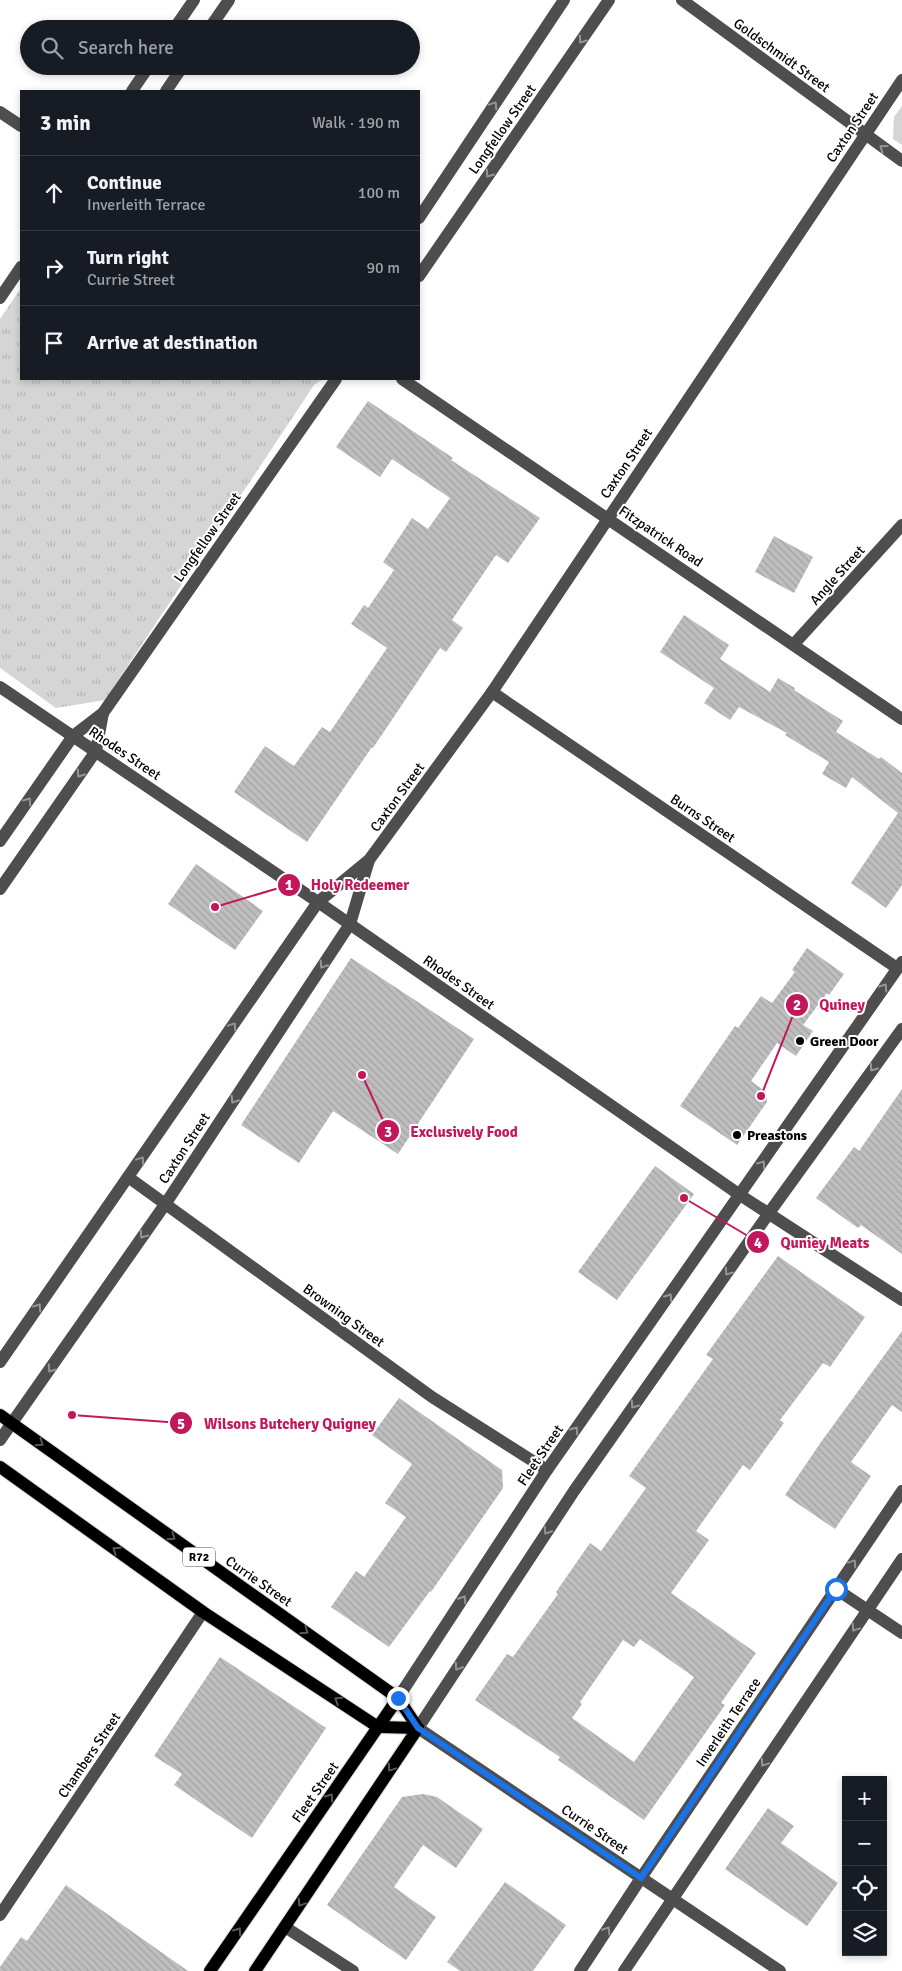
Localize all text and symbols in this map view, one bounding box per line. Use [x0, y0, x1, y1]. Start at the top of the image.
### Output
street label: Goldschmidt Street [730, 15, 833, 96]
search box [20, 20, 420, 75]
icon: search [38, 34, 66, 62]
one-way arrow [579, 34, 588, 44]
text: Search here [78, 36, 174, 60]
street label: Longfellow Street [465, 81, 540, 177]
street label: Caxton Street [823, 89, 882, 166]
one-way arrow [488, 101, 498, 110]
text: 3 min [40, 110, 91, 136]
text: Walk · 190 m [312, 113, 400, 133]
one-way arrow [880, 145, 889, 153]
one-way arrow [486, 168, 495, 178]
text: Continue [87, 171, 162, 195]
icon: ahead [40, 179, 68, 207]
text: 100 m [358, 183, 400, 203]
text: Inverleith Terrace [87, 195, 206, 215]
text: Turn right [87, 246, 169, 270]
icon: right [40, 254, 68, 282]
text: 90 m [366, 258, 400, 278]
text: Currie Street [87, 270, 175, 290]
icon: arrive [40, 329, 68, 357]
text: Arrive at destination [87, 331, 258, 355]
street label: Caxton Street [597, 425, 656, 502]
street label: Longfellow Street [170, 489, 245, 585]
street label: Fitzpatrick Road [616, 502, 706, 571]
street label: Angle Street [806, 542, 869, 609]
street label: Rhodes Street [85, 723, 164, 784]
street label: Caxton Street [367, 759, 428, 835]
one-way arrow [77, 768, 86, 778]
street label: Burns Street [667, 791, 738, 846]
one-way arrow [22, 797, 31, 807]
callout: Holy Redeemer [276, 870, 419, 900]
text: 1 [285, 876, 293, 894]
text: Holy Redeemer [311, 876, 409, 894]
street label: Rhodes Street [420, 952, 498, 1013]
one-way arrow [320, 959, 329, 969]
one-way arrow [878, 983, 887, 993]
callout: Quiney [784, 990, 875, 1020]
text: 2 [793, 996, 801, 1014]
text: Quiney [819, 996, 865, 1014]
one-way arrow [226, 1022, 236, 1031]
place label: Green Door [810, 1033, 879, 1050]
marker: Green Door [794, 1035, 806, 1047]
one-way arrow [870, 1063, 880, 1072]
one-way arrow [230, 1095, 240, 1104]
street label: Caxton Street [155, 1110, 214, 1187]
callout: Exclusively Food [375, 1116, 528, 1146]
text: 3 [384, 1123, 392, 1141]
text: Exclusively Food [410, 1123, 518, 1141]
place label: Preastons [747, 1127, 807, 1144]
marker: Preastons [731, 1129, 743, 1141]
one-way arrow [135, 1156, 144, 1165]
one-way arrow [756, 1160, 765, 1170]
callout: Quniey Meats [746, 1227, 880, 1257]
one-way arrow [140, 1230, 149, 1239]
text: 4 [754, 1234, 762, 1252]
text: Quniey Meats [781, 1234, 870, 1252]
one-way arrow [725, 1266, 734, 1275]
street label: Browning Street [300, 1280, 388, 1351]
one-way arrow [663, 1293, 672, 1303]
one-way arrow [32, 1304, 41, 1313]
one-way arrow [48, 1363, 57, 1373]
one-way arrow [631, 1399, 640, 1409]
callout: Wilsons Butchery Quigney [169, 1408, 386, 1438]
text: 5 [177, 1415, 185, 1433]
text: Wilsons Butchery Quigney [204, 1415, 377, 1433]
street label: Fleet Street [514, 1422, 567, 1489]
one-way arrow [569, 1426, 578, 1436]
one-way arrow [34, 1437, 44, 1446]
one-way arrow [544, 1526, 554, 1535]
one-way arrow [166, 1531, 176, 1540]
one-way arrow [112, 1547, 122, 1556]
road number: R72 [183, 1548, 215, 1566]
street label: Currie Street [222, 1552, 295, 1610]
one-way arrow [847, 1559, 856, 1569]
route start [825, 1578, 848, 1601]
one-way arrow [457, 1595, 466, 1604]
one-way arrow [852, 1622, 861, 1632]
one-way arrow [299, 1625, 308, 1635]
one-way arrow [455, 1661, 464, 1671]
street label: Inverleith Terrace [692, 1675, 764, 1770]
route end [387, 1687, 410, 1710]
one-way arrow [334, 1697, 343, 1707]
street label: Chambers Street [55, 1709, 124, 1801]
one-way arrow [761, 1757, 770, 1766]
street label: Fleet Street [288, 1759, 342, 1826]
one-way arrow [388, 1762, 397, 1772]
map controls [842, 1776, 887, 1956]
button: + [842, 1776, 887, 1821]
one-way arrow [324, 1793, 333, 1803]
street label: Currie Street [558, 1801, 631, 1858]
button: − [842, 1821, 887, 1866]
button: locate [842, 1866, 887, 1911]
one-way arrow [297, 1898, 307, 1907]
button: layers [842, 1911, 887, 1956]
one-way arrow [600, 1926, 610, 1935]
one-way arrow [232, 1927, 241, 1937]

